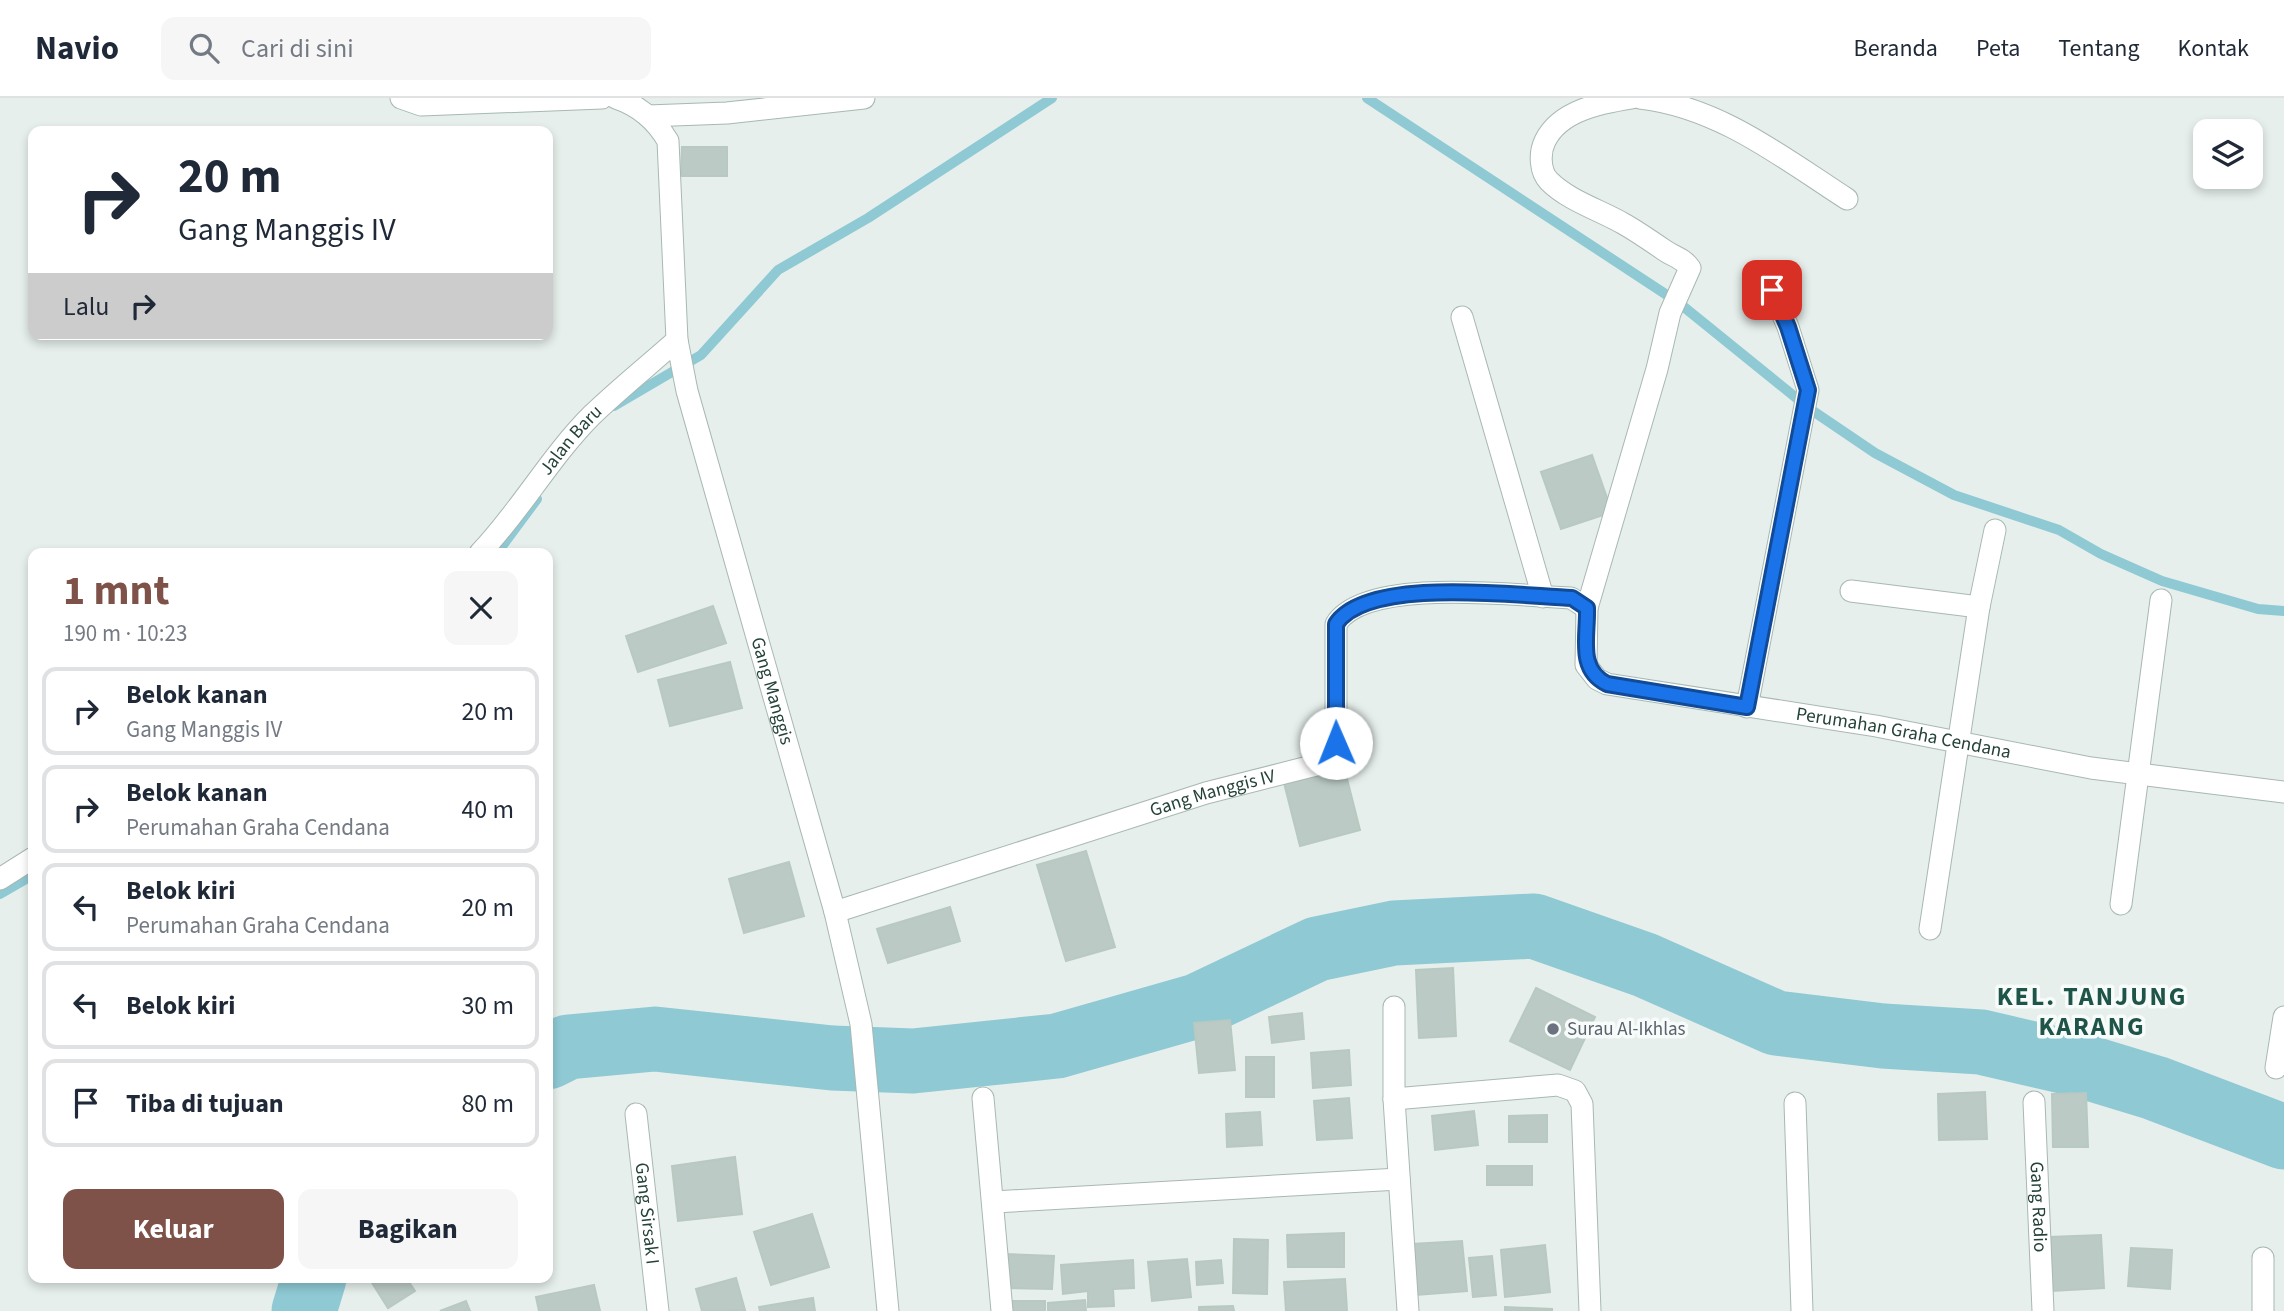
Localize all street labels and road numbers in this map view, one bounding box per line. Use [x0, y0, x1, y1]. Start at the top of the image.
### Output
street label: Jalan Baru [533, 399, 608, 481]
street label: Gang Manggis [744, 634, 800, 748]
street label: Perumahan Graha Cendana [1794, 700, 2013, 766]
street label: Gang Manggis IV [1146, 762, 1278, 824]
street label: Gang Sirsak I [628, 1161, 666, 1266]
street label: Gang Radio [2023, 1161, 2054, 1253]

